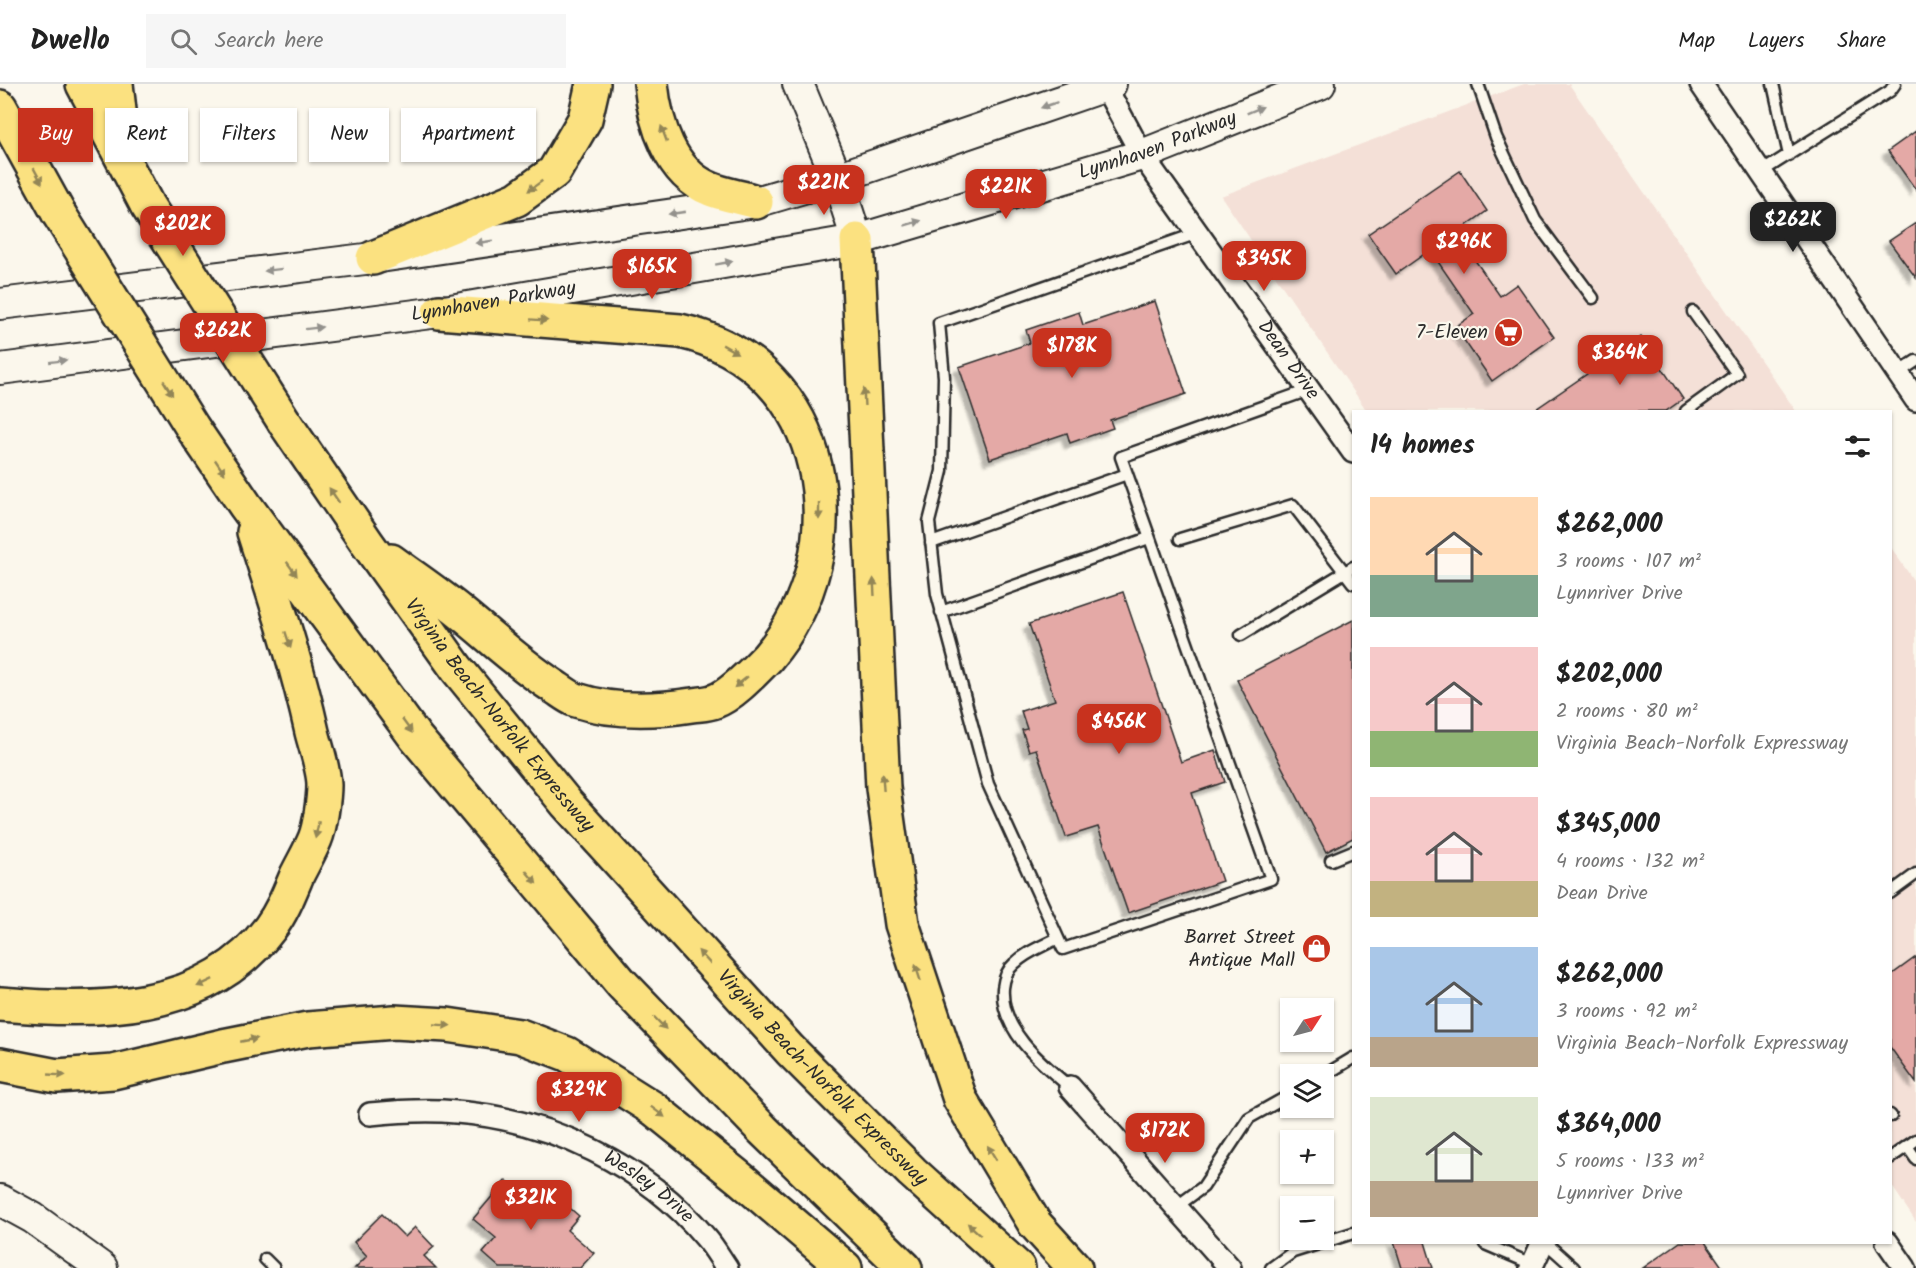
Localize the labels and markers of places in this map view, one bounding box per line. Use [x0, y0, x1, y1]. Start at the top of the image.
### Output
pin: $221K [782, 165, 866, 216]
pin: $221K [964, 169, 1048, 220]
pin: $262K [1751, 202, 1835, 253]
pin: $202K [141, 206, 225, 257]
pin: $296K [1422, 224, 1506, 275]
pin: $345K [1222, 241, 1306, 292]
pin: $165K [610, 249, 694, 300]
pin: $262K [181, 313, 265, 364]
place label: 7-Eleven [1416, 317, 1488, 349]
supermarket icon: 7-Eleven [1493, 317, 1525, 349]
pin: $178K [1030, 328, 1114, 379]
pin: $364K [1578, 335, 1662, 386]
pin: $456K [1077, 704, 1161, 755]
place label: Barret Street Antique Mall [1184, 922, 1295, 977]
shop icon: Barret Street Antique Mall [1300, 933, 1332, 965]
pin: $329K [537, 1072, 621, 1123]
pin: $172K [1123, 1113, 1207, 1164]
pin: $321K [489, 1180, 573, 1231]

